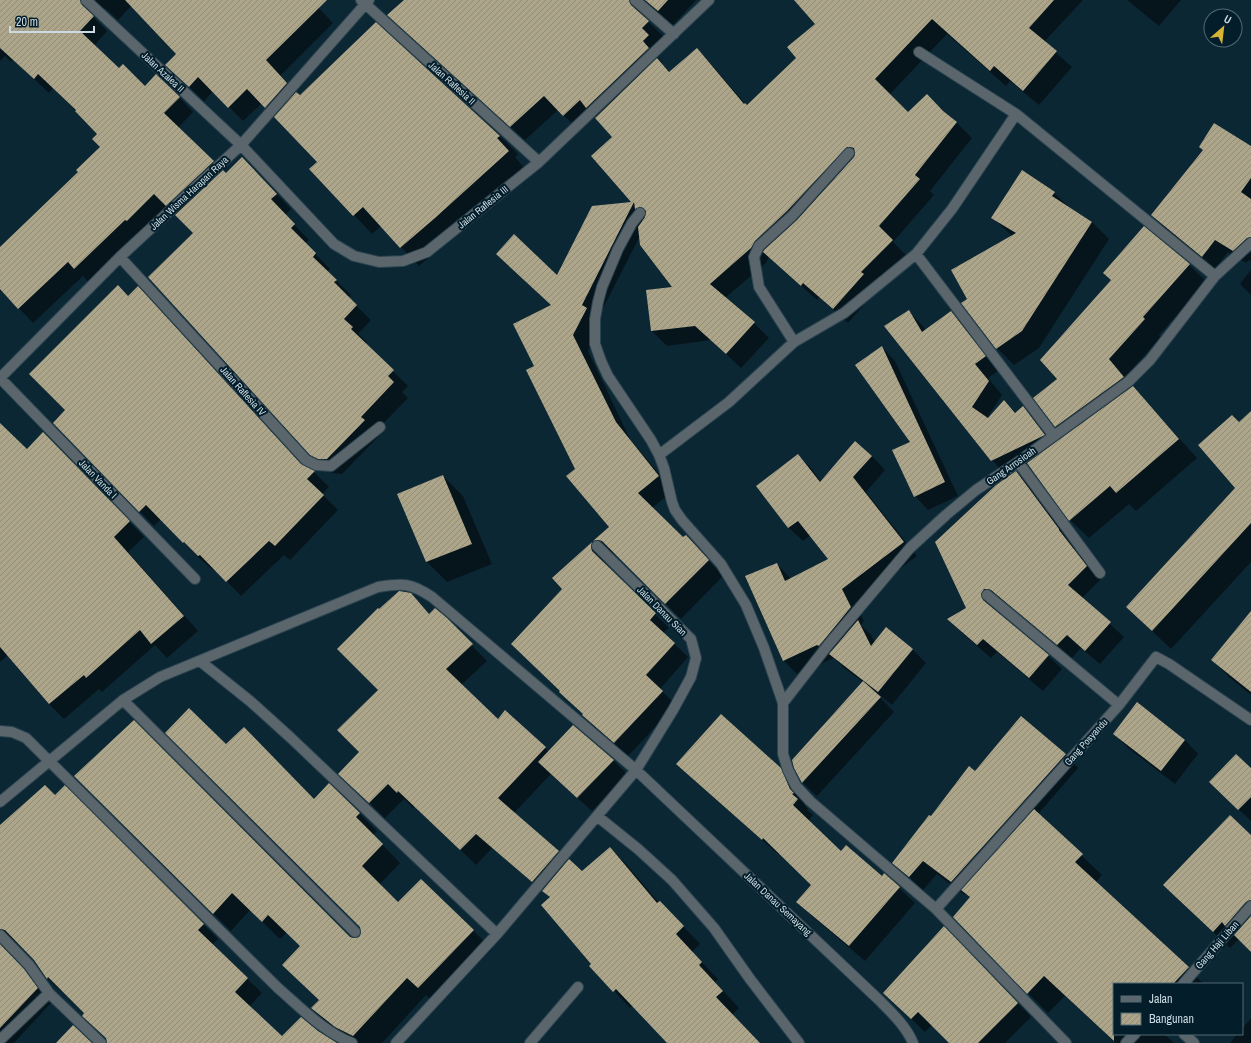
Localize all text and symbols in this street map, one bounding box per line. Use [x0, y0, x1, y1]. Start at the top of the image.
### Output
scale bar [10, 8, 94, 34]
north arrow [1203, 8, 1243, 48]
text: U [1222, 11, 1234, 27]
text: 20 m [16, 14, 38, 30]
street label: Jalan Azalea II [139, 49, 187, 95]
street label: Jalan Raflesia II [426, 58, 478, 108]
street label: Jalan Wisma Harapan Raya [147, 153, 231, 233]
street label: Jalan Raflesia III [455, 183, 511, 231]
street label: Jalan Raflesia IV [217, 364, 269, 419]
street label: Gang Arrosioah [984, 444, 1038, 488]
street label: Jalan Vanda I [76, 457, 120, 501]
street label: Jalan Danau Sian [634, 583, 690, 639]
street label: Gang Posyandu [1061, 716, 1111, 768]
street label: Jalan Danau Semayang [742, 869, 815, 939]
street label: Gang Haji Liban [1192, 918, 1242, 972]
legend [1113, 983, 1243, 1035]
text: Jalan [1149, 991, 1173, 1007]
text: Bangunan [1149, 1011, 1194, 1027]

